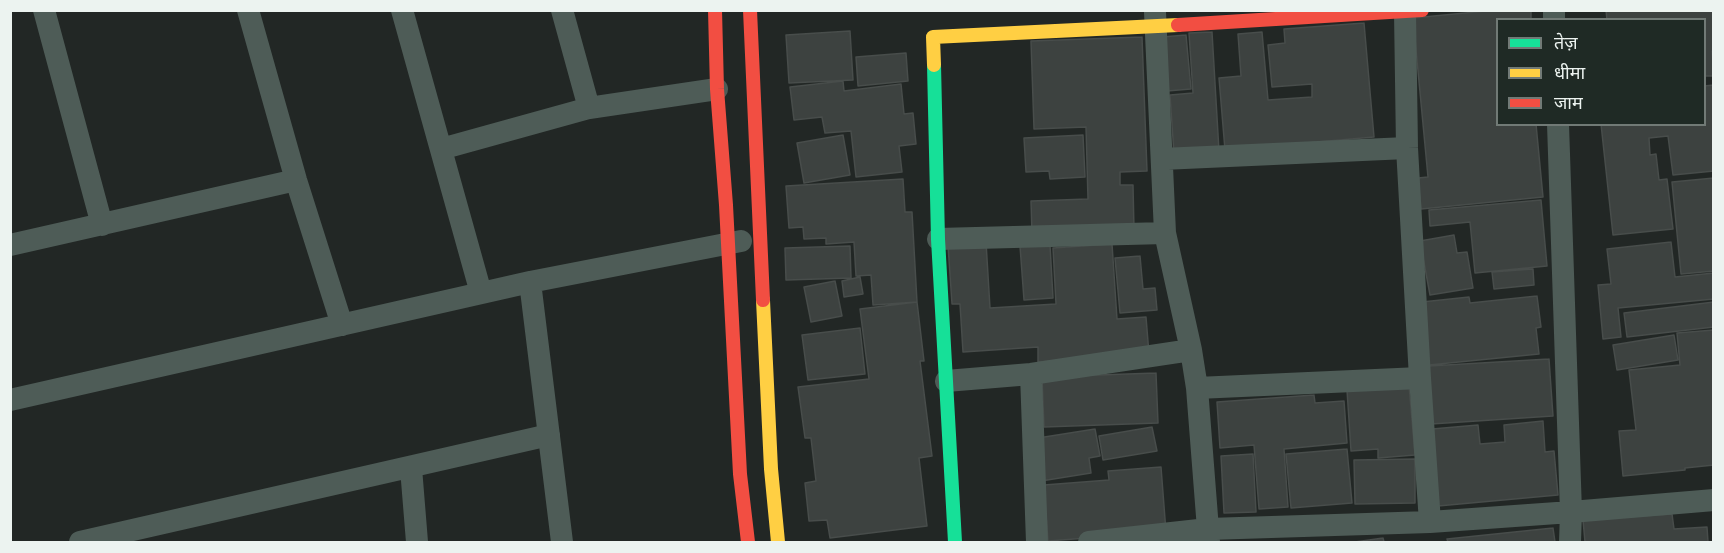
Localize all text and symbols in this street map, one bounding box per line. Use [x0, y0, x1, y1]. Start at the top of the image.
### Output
legend [1496, 18, 1706, 126]
text: तेज़ [1554, 30, 1578, 54]
text: धीमा [1554, 60, 1585, 84]
text: जाम [1554, 90, 1583, 114]

